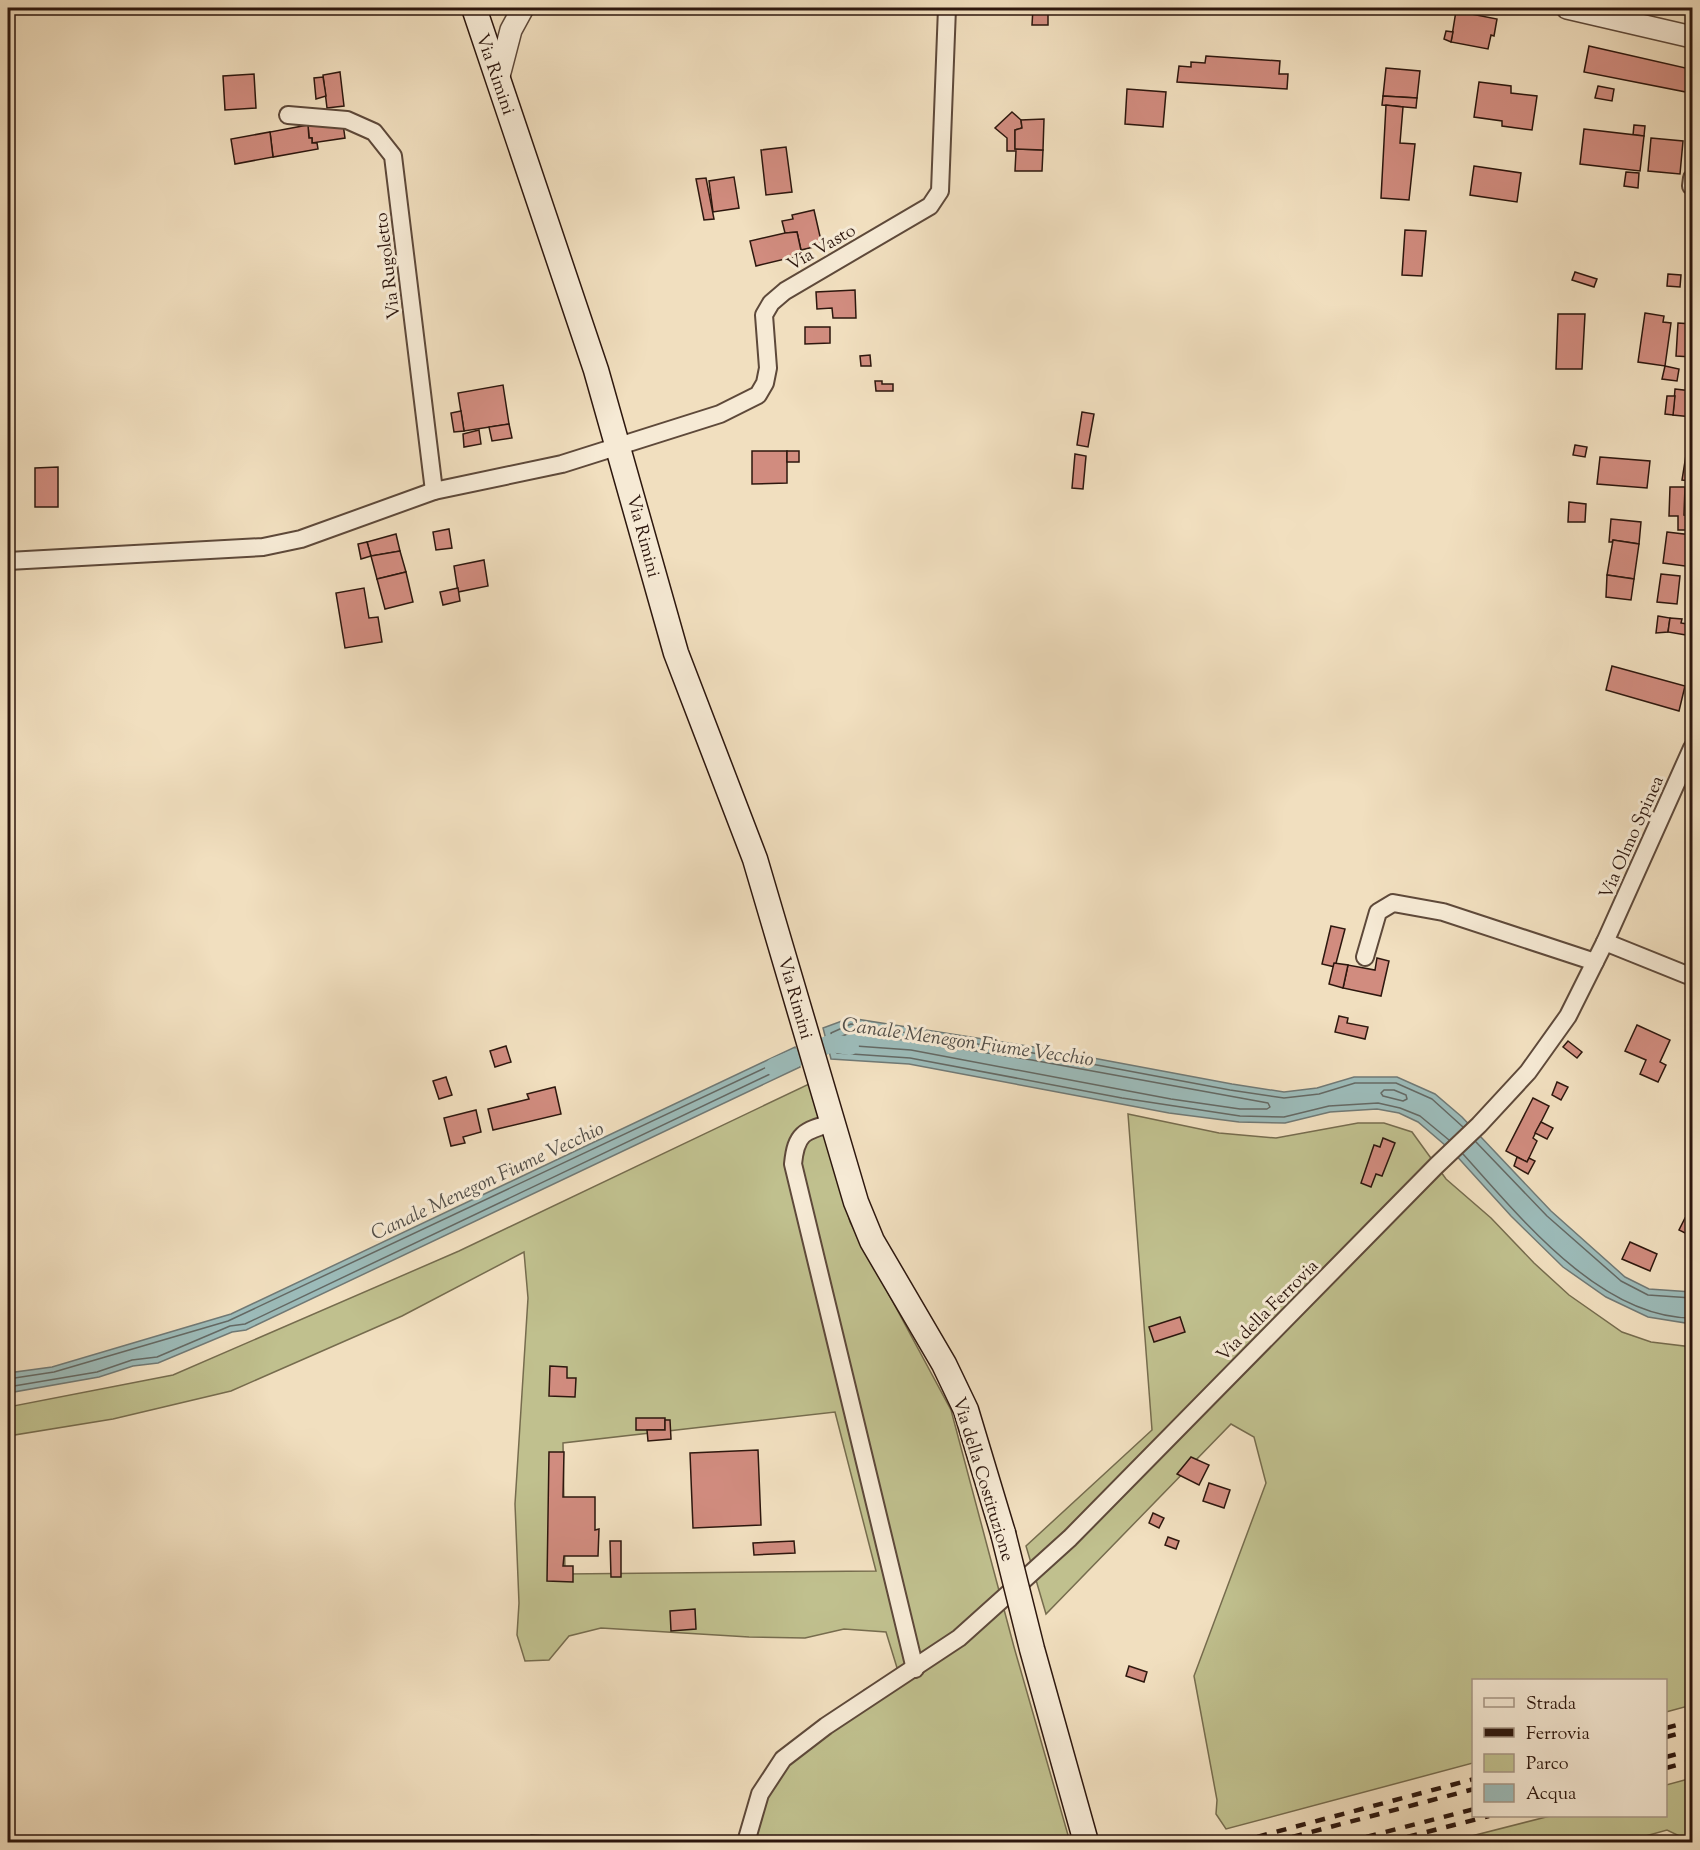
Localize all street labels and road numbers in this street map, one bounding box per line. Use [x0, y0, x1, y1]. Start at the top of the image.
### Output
street label: Via Rimini [468, 30, 520, 119]
street label: Via Rugoletto [370, 211, 408, 321]
street label: Via Vasto [783, 219, 861, 279]
street label: Via Rimini [619, 492, 666, 581]
street label: Via Olmo Spinea [1594, 772, 1672, 904]
street label: Via Rimini [770, 954, 818, 1043]
street label: Via della Ferrovia [1212, 1255, 1325, 1368]
street label: Via della Costituzione [945, 1394, 1019, 1565]

